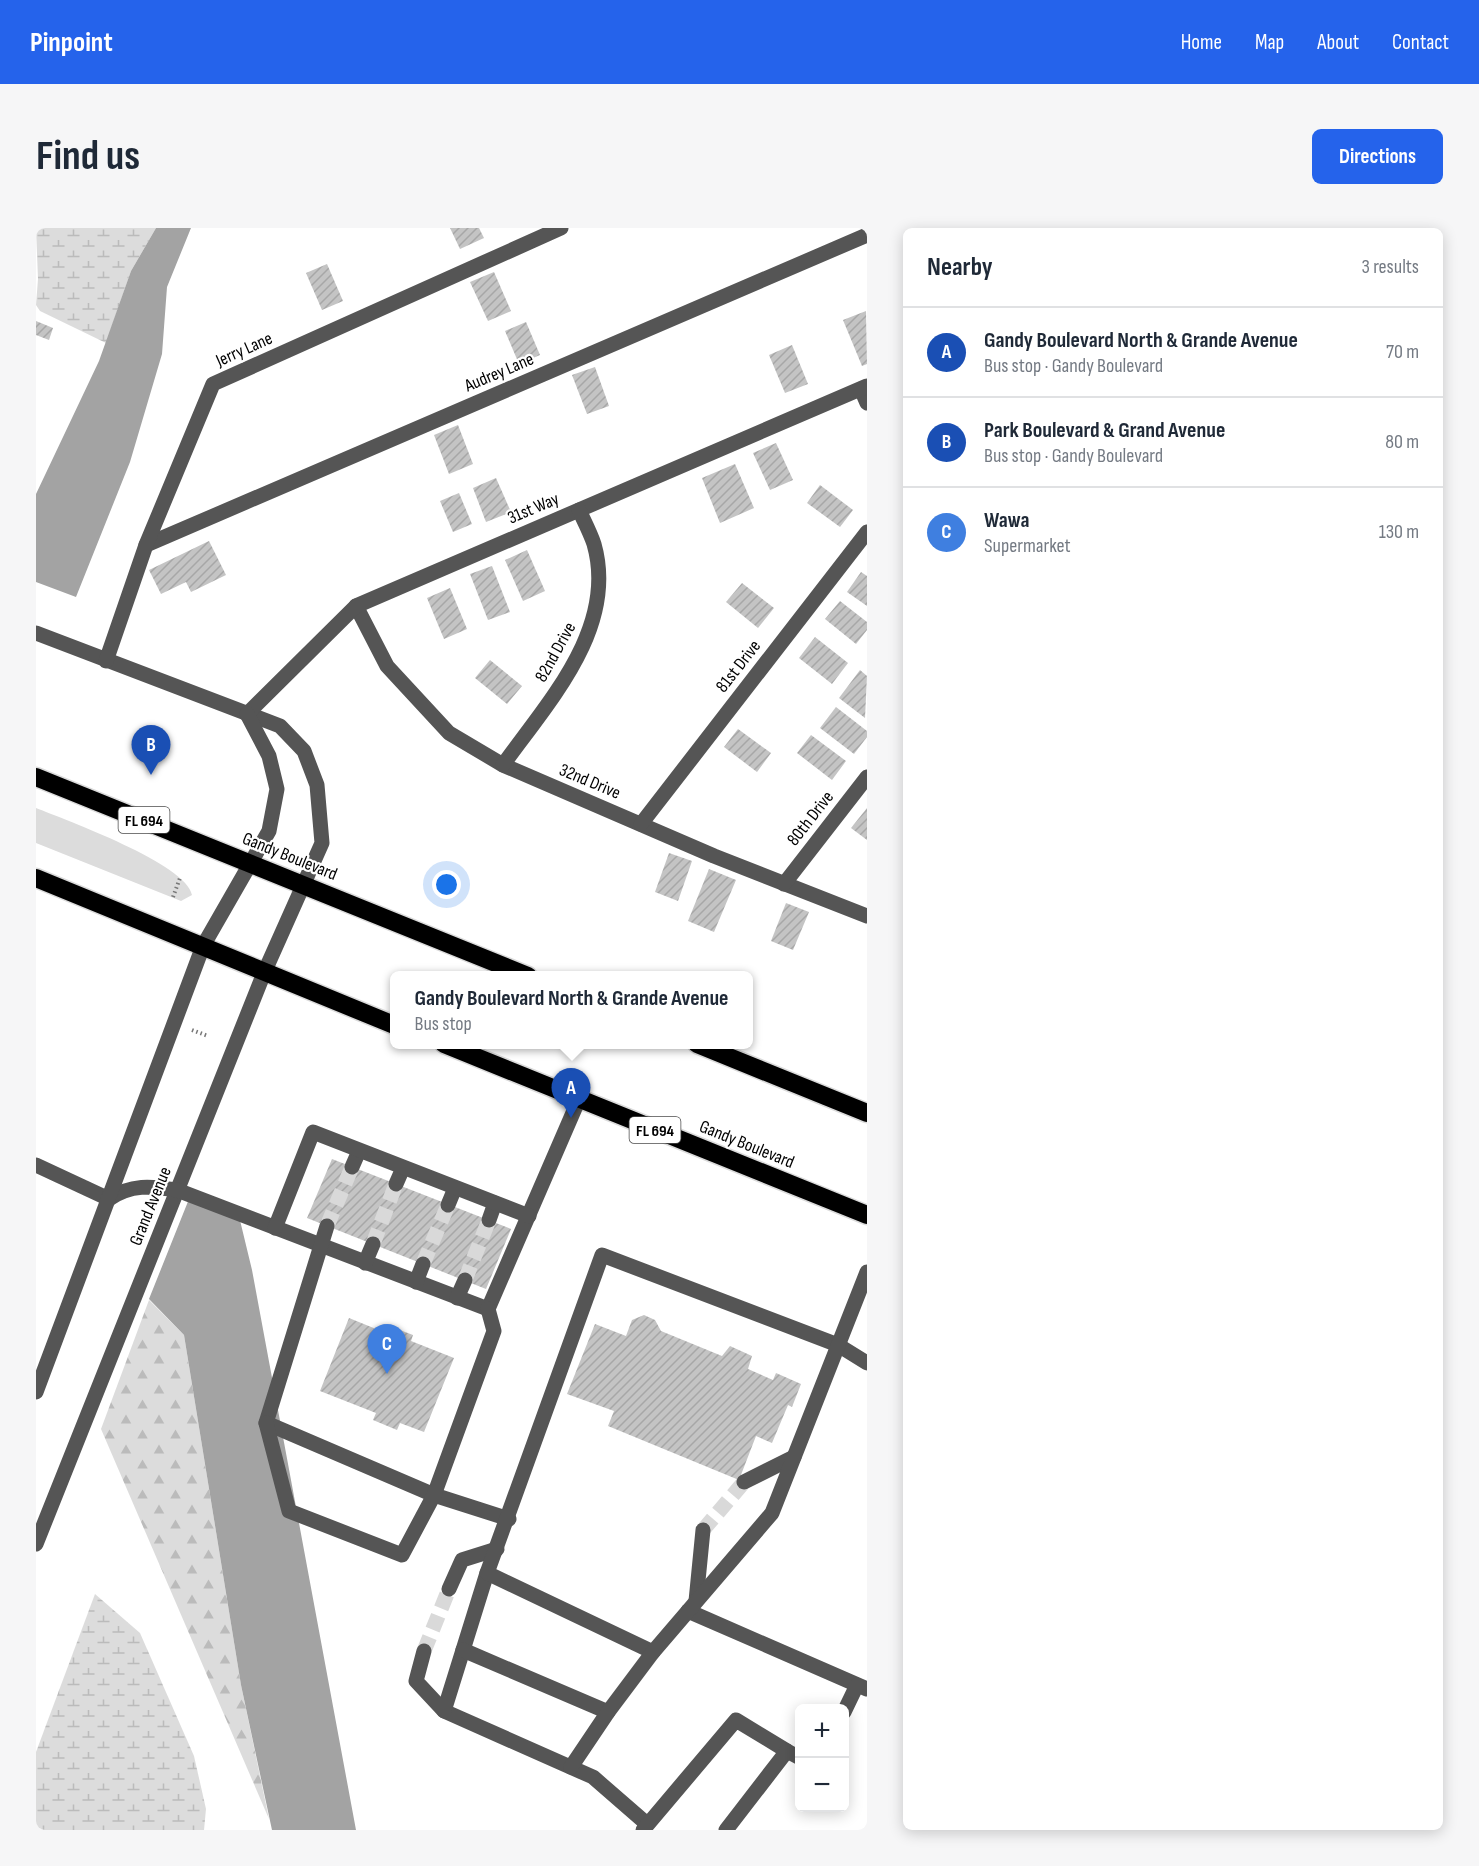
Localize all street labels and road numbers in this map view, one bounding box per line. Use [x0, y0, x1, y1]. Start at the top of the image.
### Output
street label: Jerry Lane [212, 328, 276, 372]
street label: Audrey Lane [461, 349, 537, 397]
street label: 31st Way [504, 488, 562, 529]
street label: 82nd Drive [530, 619, 580, 686]
street label: 81st Drive [712, 636, 765, 697]
street label: 32nd Drive [556, 759, 624, 804]
street label: 80th Drive [783, 787, 838, 850]
road number: FL 694 [118, 807, 170, 833]
street label: Gandy Boulevard [239, 828, 340, 885]
street label: Gandy Boulevard [696, 1116, 797, 1173]
road number: FL 694 [630, 1117, 680, 1143]
street label: Grand Avenue [125, 1164, 176, 1249]

